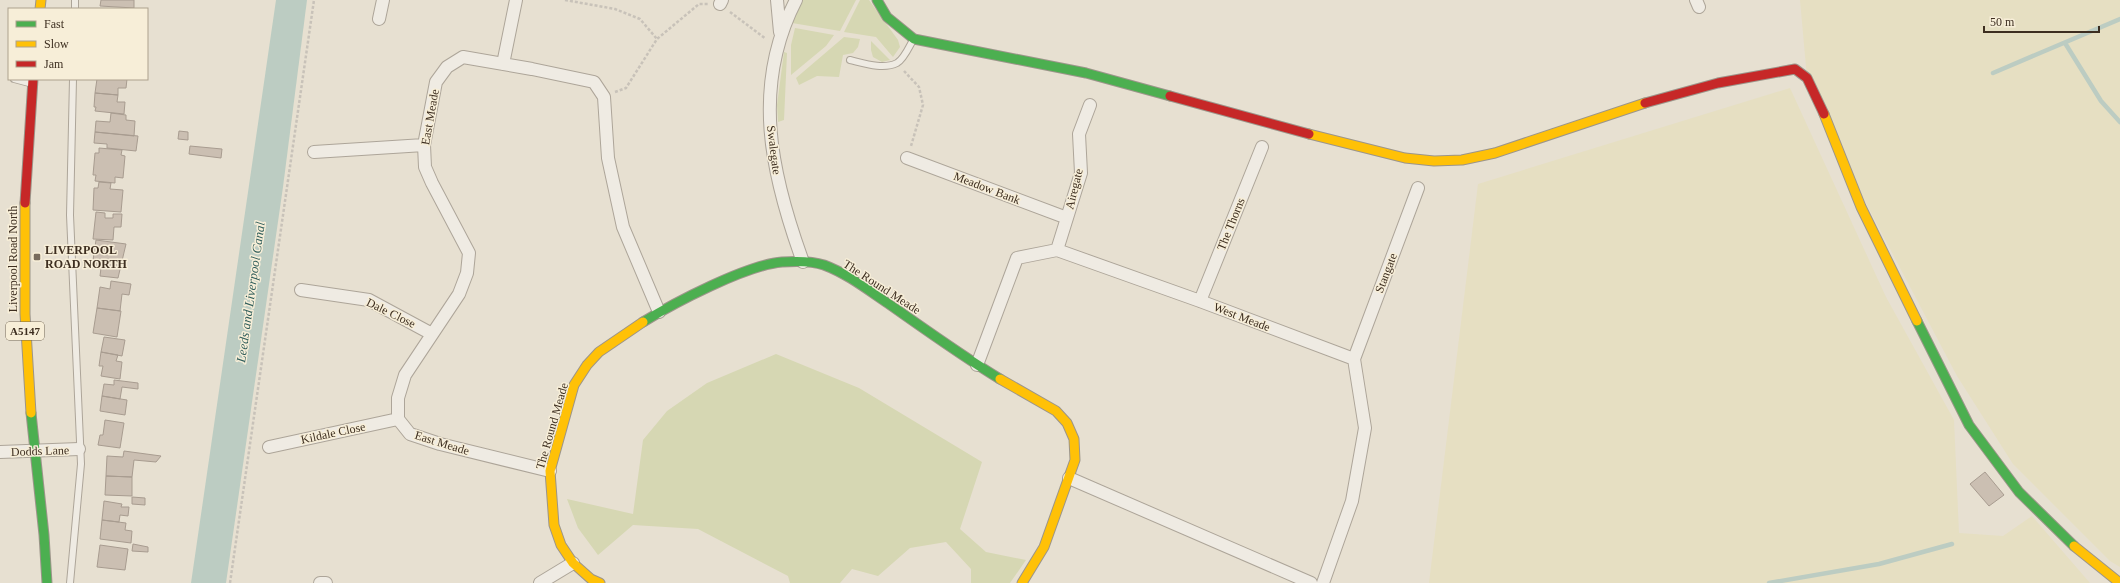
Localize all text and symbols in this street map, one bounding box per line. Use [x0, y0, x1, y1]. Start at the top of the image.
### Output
legend [8, 8, 148, 80]
scale bar [1984, 8, 2099, 34]
text: 50 m [1990, 15, 2015, 29]
text: Fast [44, 17, 65, 31]
text: Slow [44, 37, 69, 51]
text: Jam [44, 57, 64, 71]
street label: East Meade [418, 88, 442, 146]
street label: Swalegate [764, 125, 784, 175]
street label: Airegate [1062, 167, 1086, 211]
street label: Meadow Bank [952, 169, 1022, 207]
street label: The Thorns [1214, 195, 1248, 252]
street label: Liverpool Road North [6, 206, 20, 312]
water label: Leeds and Liverpool Canal [233, 220, 268, 364]
place label: LIVERPOOL ROAD NORTH [45, 243, 128, 271]
street label: Stangate [1372, 251, 1400, 295]
marker: LIVERPOOL ROAD NORTH [32, 252, 42, 262]
street label: The Round Meade [841, 257, 923, 317]
street label: Dale Close [364, 295, 418, 331]
street label: West Meade [1212, 300, 1272, 334]
road number: A5147 [6, 322, 44, 340]
street label: The Round Meade [533, 381, 571, 471]
street label: Kildale Close [299, 419, 367, 447]
street label: East Meade [413, 428, 471, 458]
street label: Dodds Lane [11, 443, 69, 459]

